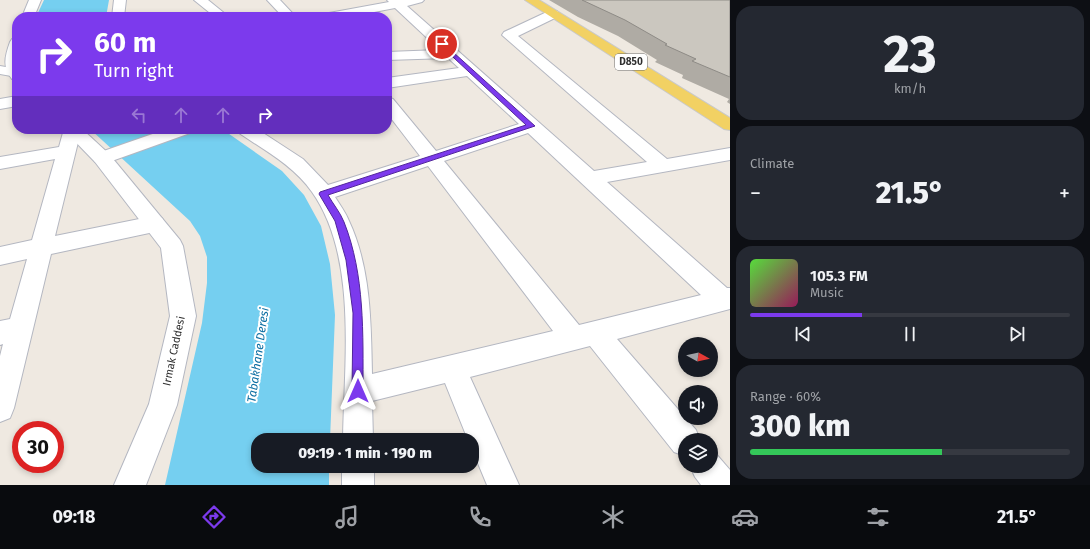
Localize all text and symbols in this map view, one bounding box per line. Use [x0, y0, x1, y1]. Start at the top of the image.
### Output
text: 23 [883, 23, 937, 86]
text: 60 m [94, 26, 156, 59]
pin [425, 27, 459, 61]
icon: right [28, 28, 80, 80]
icon: arrive [431, 33, 453, 55]
road number: D850 [615, 54, 647, 70]
text: Turn right [94, 60, 174, 82]
text: km/h [894, 81, 926, 96]
icon: left [128, 104, 150, 126]
icon: ahead [170, 104, 192, 126]
icon: ahead [212, 104, 234, 126]
icon: right [254, 104, 276, 126]
text: Climate [750, 156, 794, 171]
text: 21.5° [876, 175, 944, 211]
text: − [750, 180, 761, 207]
text: + [1059, 180, 1070, 207]
text: 105.3 FM [810, 267, 868, 285]
text: Music [810, 285, 844, 300]
water label: Tabakhane Deresi [244, 306, 272, 403]
street label: Irmak Caddesi [160, 315, 188, 387]
icon: previous [792, 323, 814, 345]
icon: pause [899, 323, 921, 345]
icon: next [1006, 323, 1028, 345]
north arrow [678, 337, 718, 377]
map controls [678, 337, 718, 473]
position arrow [337, 370, 379, 412]
button: sound [678, 385, 718, 425]
text: Range · 60% [750, 389, 821, 404]
text: 300 km [750, 408, 850, 444]
speed limit sign: 30 [12, 421, 64, 473]
button: layers [678, 433, 718, 473]
text: 09:19 · 1 min · 190 m [298, 444, 432, 462]
icon: directions [200, 503, 228, 531]
icon: music [333, 503, 361, 531]
icon: phone [466, 503, 494, 531]
icon: climate [599, 503, 627, 531]
icon: car [731, 503, 759, 531]
icon: filters [864, 503, 892, 531]
text: 09:18 [52, 506, 95, 528]
text: 21.5° [997, 506, 1038, 528]

